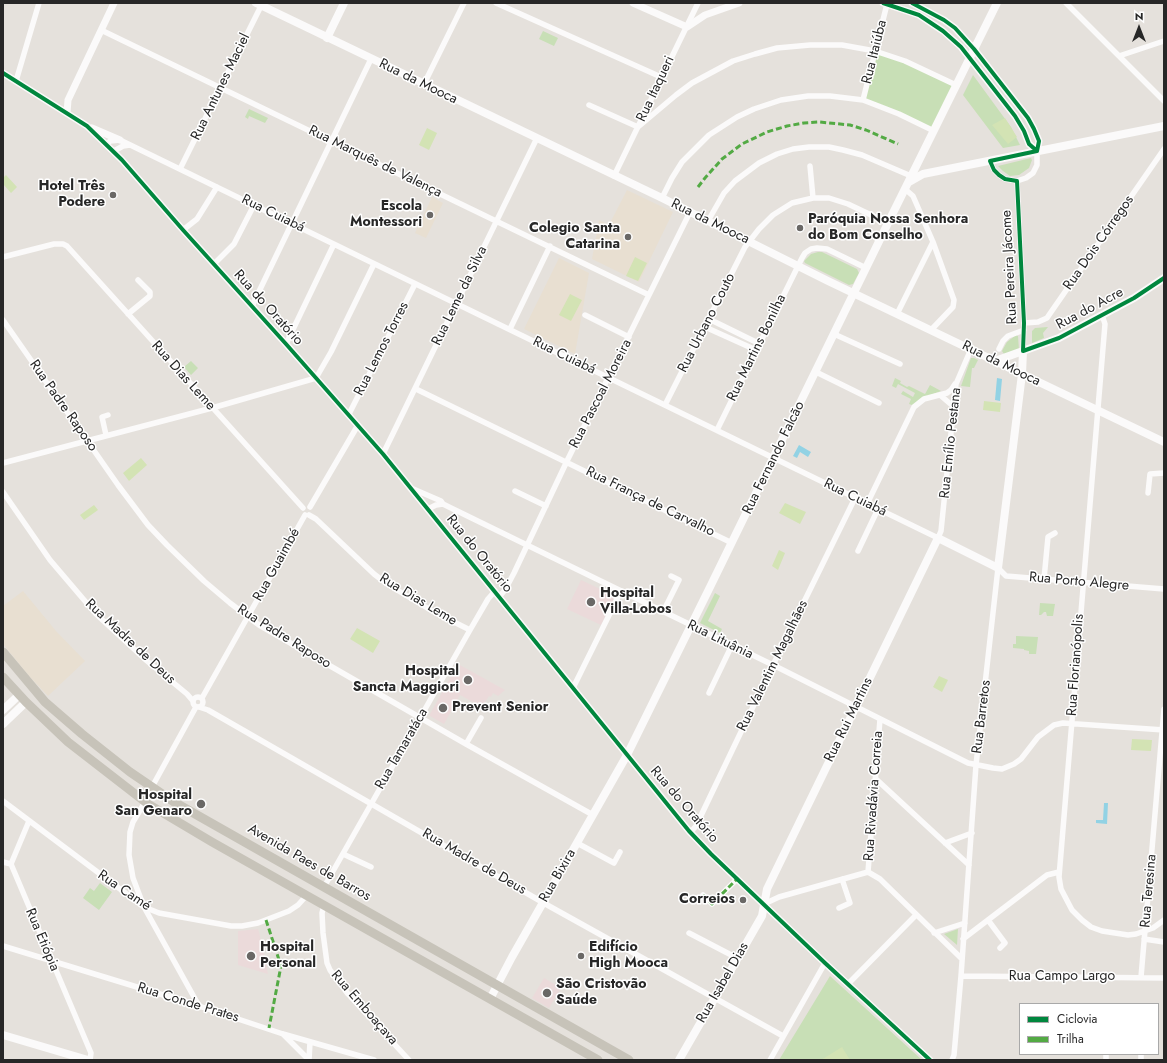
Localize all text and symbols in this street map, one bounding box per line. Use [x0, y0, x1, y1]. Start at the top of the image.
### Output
north arrow [1119, 8, 1159, 48]
text: N [1135, 8, 1143, 24]
street label: Rua Itaiúba [859, 18, 891, 86]
street label: Rua Antunes Maciel [188, 31, 254, 143]
street label: Rua Itaqueri [633, 53, 679, 125]
street label: Rua da Mooca [376, 56, 460, 108]
street label: Rua Marquês de Valença [306, 122, 444, 202]
place label: Hotel Três Podere [39, 179, 105, 212]
marker: Hotel Três Podere [108, 190, 118, 200]
street label: Rua Cuiabá [239, 191, 307, 237]
street label: Rua Dois Córregos [1060, 192, 1138, 294]
street label: Rua da Mooca [668, 196, 752, 248]
place label: Escola Montessori [350, 199, 422, 232]
street label: Rua Pereira Jácome [999, 209, 1021, 325]
marker: Escola Montessori [425, 210, 435, 220]
place label: Paróquia Nossa Senhora do Bom Conselho [808, 212, 968, 244]
place label: Colegio Santa Catarina [529, 221, 620, 254]
marker: Paróquia Nossa Senhora do Bom Conselho [795, 223, 805, 233]
marker: Colegio Santa Catarina [623, 232, 633, 242]
street label: Rua Leme da Silva [429, 244, 491, 348]
street label: Rua do Oratório [230, 267, 306, 349]
street label: Rua Urbano Couto [675, 271, 739, 375]
street label: Rua do Acre [1054, 284, 1126, 334]
street label: Rua Martins Bonilha [724, 292, 790, 404]
street label: Rua Lemos Torres [351, 299, 413, 399]
street label: Rua Cuiabá [530, 333, 598, 379]
street label: Rua Pascoal Moreira [566, 337, 636, 451]
street label: Rua Dias Leme [147, 338, 219, 414]
street label: Rua da Mooca [959, 338, 1043, 390]
street label: Rua Padre Raposo [25, 357, 101, 455]
street label: Rua Emílio Pestana [937, 387, 965, 499]
street label: Rua Fernando Falcão [739, 399, 809, 517]
street label: Rua França de Carvalho [583, 463, 717, 541]
street label: Rua Cuiabá [821, 475, 889, 521]
street label: Rua do Oratório [442, 512, 516, 596]
street label: Rua Guaimbé [250, 526, 304, 604]
street label: Rua Porto Alegre [1028, 569, 1130, 595]
street label: Rua Dias Leme [376, 570, 460, 630]
place label: Hospital Villa-Lobos [600, 586, 671, 618]
street label: Rua Madre de Deus [81, 596, 179, 688]
marker: Hospital Villa-Lobos [585, 596, 597, 608]
street label: Rua Valentim Magalhães [734, 598, 812, 734]
street label: Rua Padre Raposo [234, 601, 334, 673]
street label: Rua Florianópolis [1064, 613, 1088, 717]
street label: Rua Lituânia [684, 617, 756, 663]
place label: Hospital Sancta Maggiori [353, 664, 459, 696]
marker: Hospital Sancta Maggiori [462, 674, 474, 686]
street label: Rua Rui Martins [821, 675, 877, 765]
street label: Rua Barretos [969, 679, 995, 755]
place label: Prevent Senior [452, 700, 548, 716]
marker: Prevent Senior [437, 702, 449, 714]
street label: Rua Tamaratáca [372, 706, 432, 792]
street label: Rua Rivadávia Correia [861, 731, 887, 861]
street label: Rua do Oratório [646, 763, 722, 847]
place label: Hospital San Genaro [115, 788, 192, 820]
marker: Hospital San Genaro [195, 798, 207, 810]
street label: Avenida Paes de Barros [244, 821, 374, 905]
street label: Rua Madre de Deus [419, 825, 529, 899]
street label: Rua Bixira [536, 846, 580, 906]
street label: Rua Teresina [1137, 854, 1161, 928]
street label: Rua Camé [94, 867, 154, 915]
place label: Correios [679, 892, 735, 908]
marker: Correios [738, 895, 748, 905]
street label: Rua Etiópia [21, 906, 63, 974]
place label: Hospital Personal [260, 940, 316, 972]
place label: Edifício High Mooca [589, 940, 668, 972]
street label: Rua Isabel Dias [693, 940, 753, 1026]
marker: Hospital Personal [245, 950, 257, 962]
marker: Edifício High Mooca [576, 951, 586, 961]
street label: Rua Emboaçava [327, 967, 401, 1049]
street label: Rua Campo Largo [1009, 969, 1115, 985]
place label: São Cristovão Saúde [556, 977, 646, 1010]
street label: Rua Conde Prates [135, 980, 241, 1026]
marker: São Cristovão Saúde [541, 987, 553, 999]
legend [1019, 1003, 1159, 1055]
text: Ciclovia [1057, 1010, 1097, 1028]
text: Trilha [1057, 1030, 1084, 1048]

